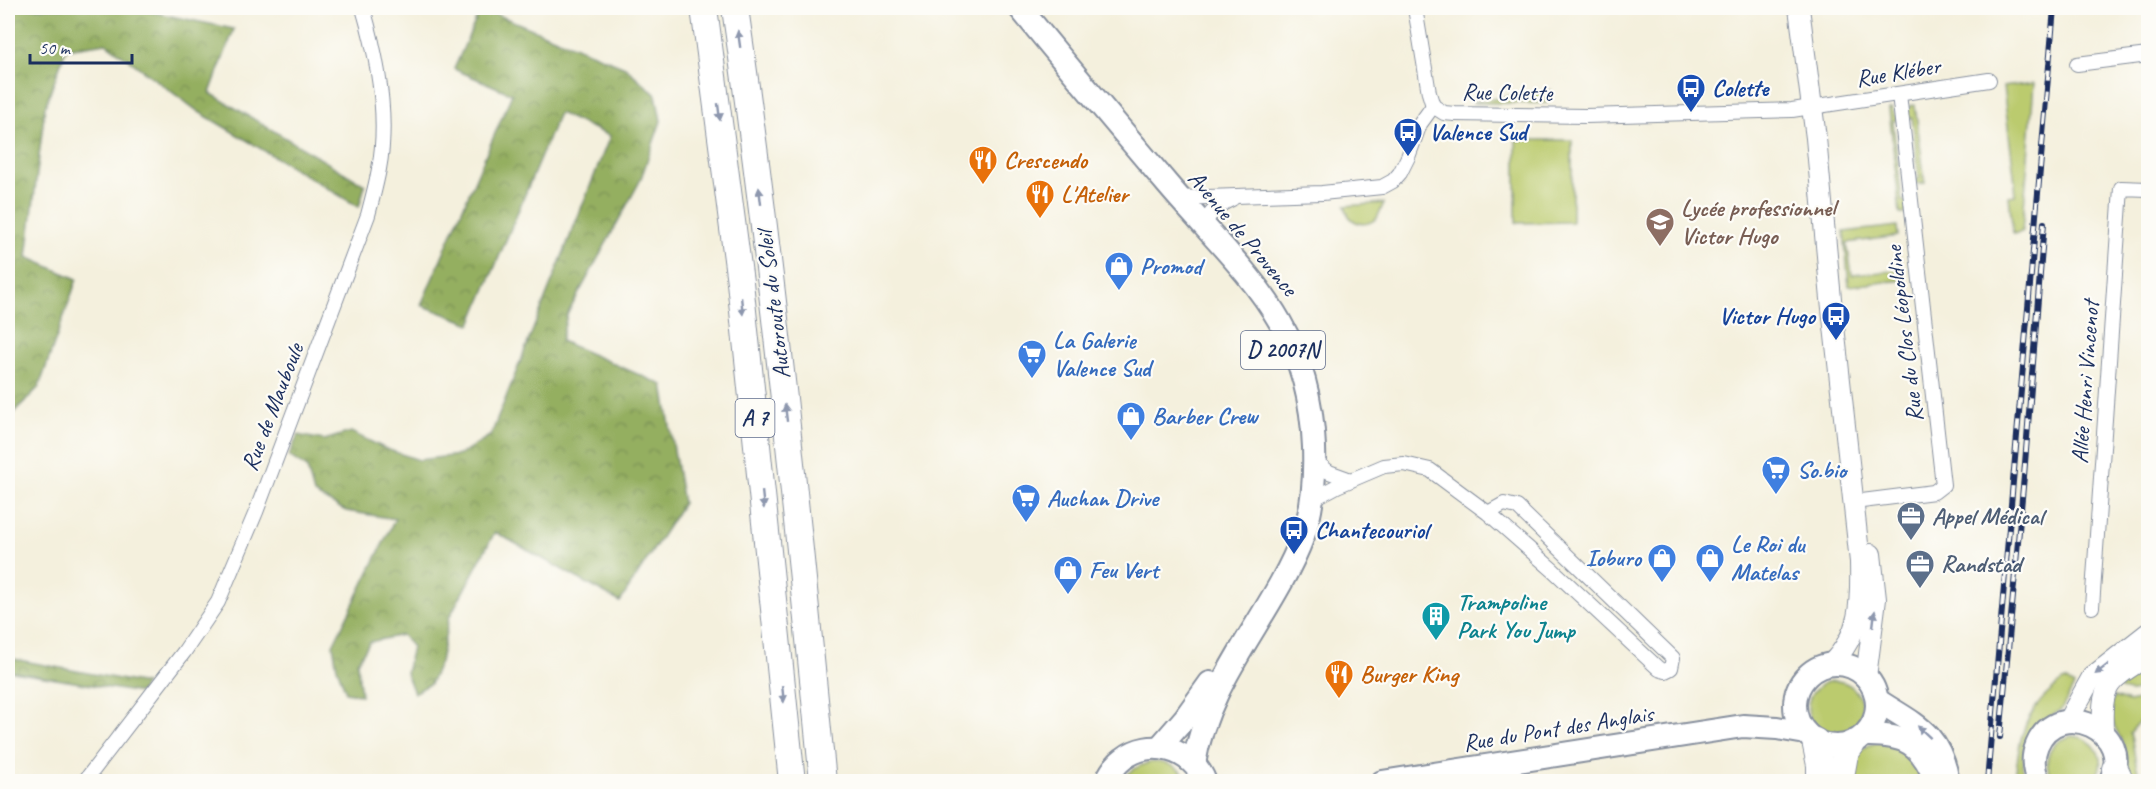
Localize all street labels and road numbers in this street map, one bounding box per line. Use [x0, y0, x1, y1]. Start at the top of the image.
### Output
street label: Rue Kléber [1854, 50, 1945, 93]
street label: Rue Colette [1462, 76, 1555, 108]
street label: Avenue de Provence [1182, 164, 1306, 304]
street label: Autoroute du Soleil [749, 225, 797, 381]
street label: Rue du Clos Léopoldine [1878, 242, 1930, 424]
street label: Allée Henri Vincenot [2064, 297, 2106, 464]
road number: D 2007N [1241, 331, 1325, 369]
street label: Rue de Mauboule [234, 337, 311, 475]
road number: A 7 [736, 399, 774, 437]
street label: Rue du Pont des Anglais [1461, 698, 1657, 758]

